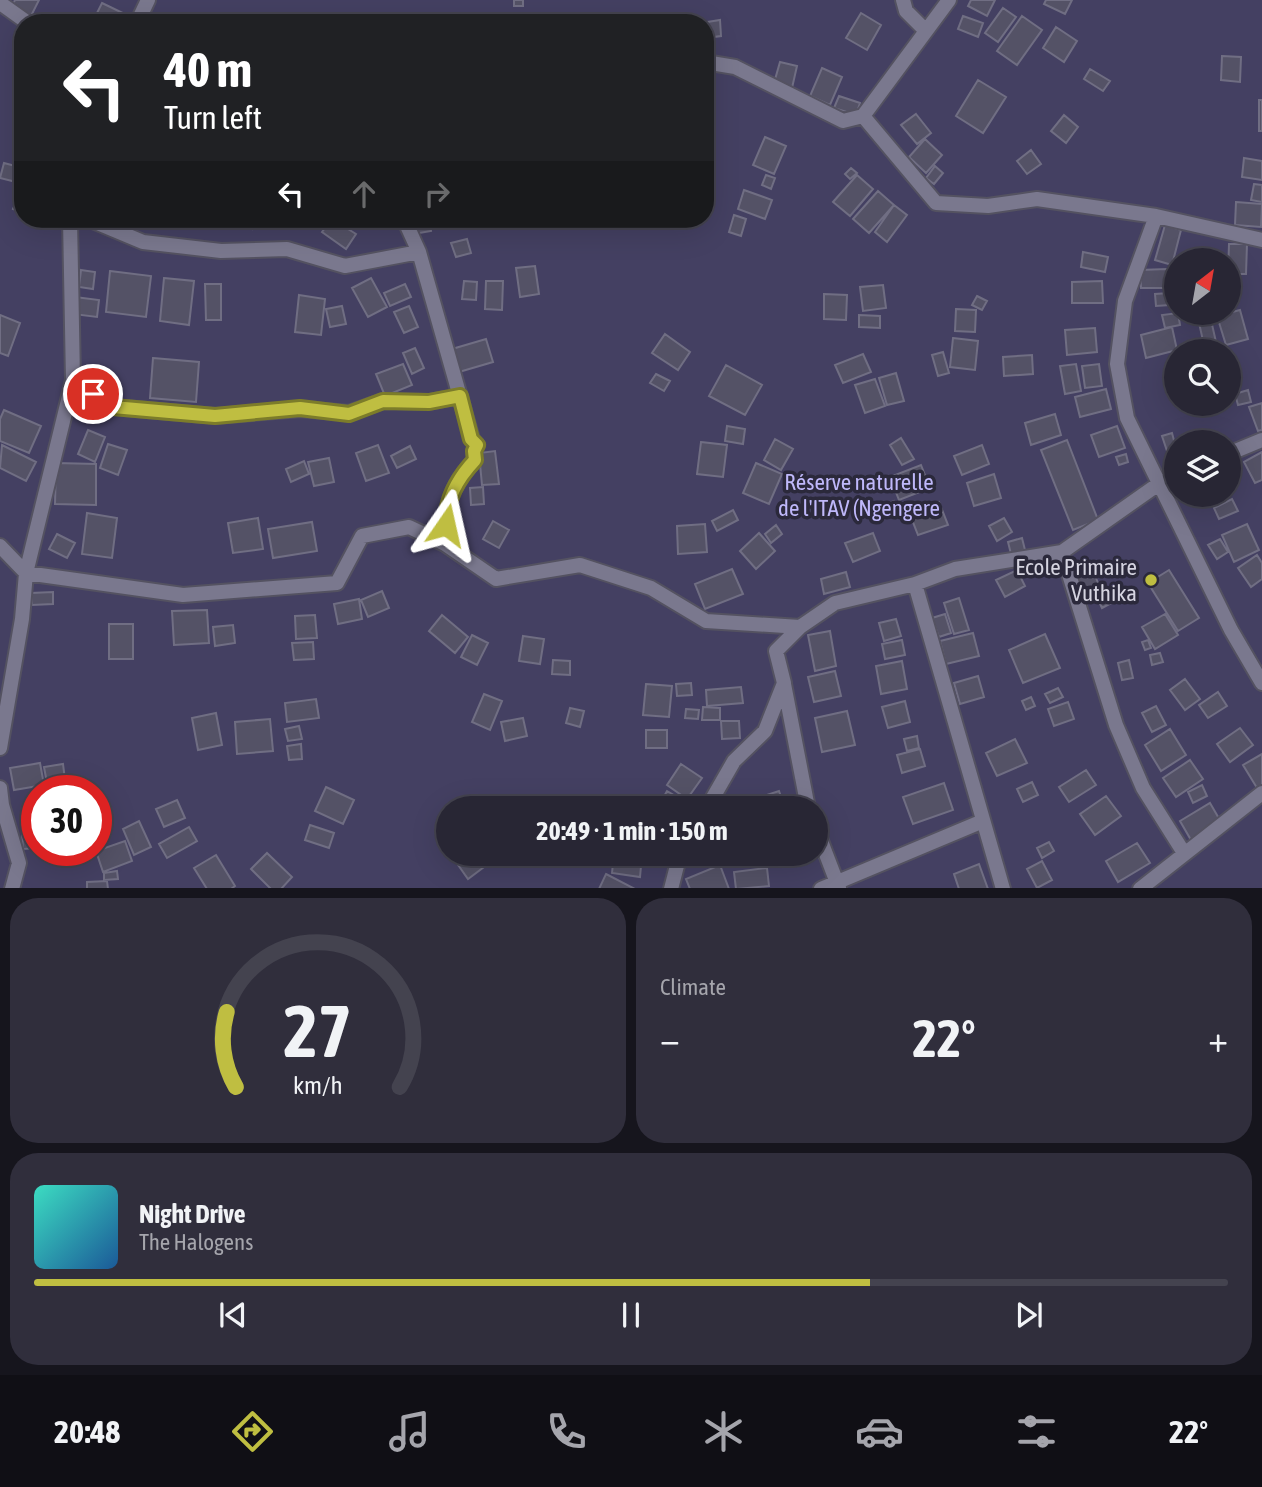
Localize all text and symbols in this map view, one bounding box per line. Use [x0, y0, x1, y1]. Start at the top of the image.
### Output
text: 40 m [164, 41, 252, 97]
icon: left [49, 42, 140, 133]
text: Turn left [164, 99, 262, 136]
icon: left [272, 175, 310, 213]
icon: ahead [345, 175, 383, 213]
icon: right [418, 175, 456, 213]
north arrow [1164, 248, 1241, 326]
map controls [1164, 248, 1241, 507]
button: search [1164, 339, 1241, 416]
pin [63, 364, 123, 424]
icon: arrive [74, 375, 112, 413]
button: layers [1164, 430, 1241, 507]
park label: Réserve naturelle de l'ITAV (Ngengere [778, 469, 940, 521]
position arrow [409, 488, 483, 562]
place label: Ecole Primaire Vuthika [1015, 554, 1137, 606]
marker: Ecole Primaire Vuthika [1143, 572, 1159, 588]
speed limit sign: 30 [21, 775, 112, 866]
text: 20:49 · 1 min · 150 m [536, 816, 728, 846]
text: Climate [660, 974, 726, 1000]
text: 27 [284, 989, 352, 1072]
text: 22° [912, 1008, 976, 1068]
text: − [660, 1017, 680, 1060]
text: + [1208, 1017, 1228, 1060]
text: km/h [293, 1070, 343, 1098]
text: Night Drive [139, 1199, 246, 1229]
text: The Halogens [139, 1229, 253, 1255]
icon: previous [214, 1296, 252, 1334]
icon: pause [612, 1296, 650, 1334]
icon: next [1010, 1296, 1048, 1334]
icon: directions [228, 1407, 277, 1456]
icon: music [385, 1407, 434, 1456]
icon: phone [542, 1407, 591, 1456]
icon: climate [699, 1407, 748, 1456]
icon: car [855, 1407, 904, 1456]
icon: filters [1012, 1407, 1061, 1456]
text: 20:48 [54, 1413, 120, 1450]
text: 22° [1169, 1413, 1208, 1450]

